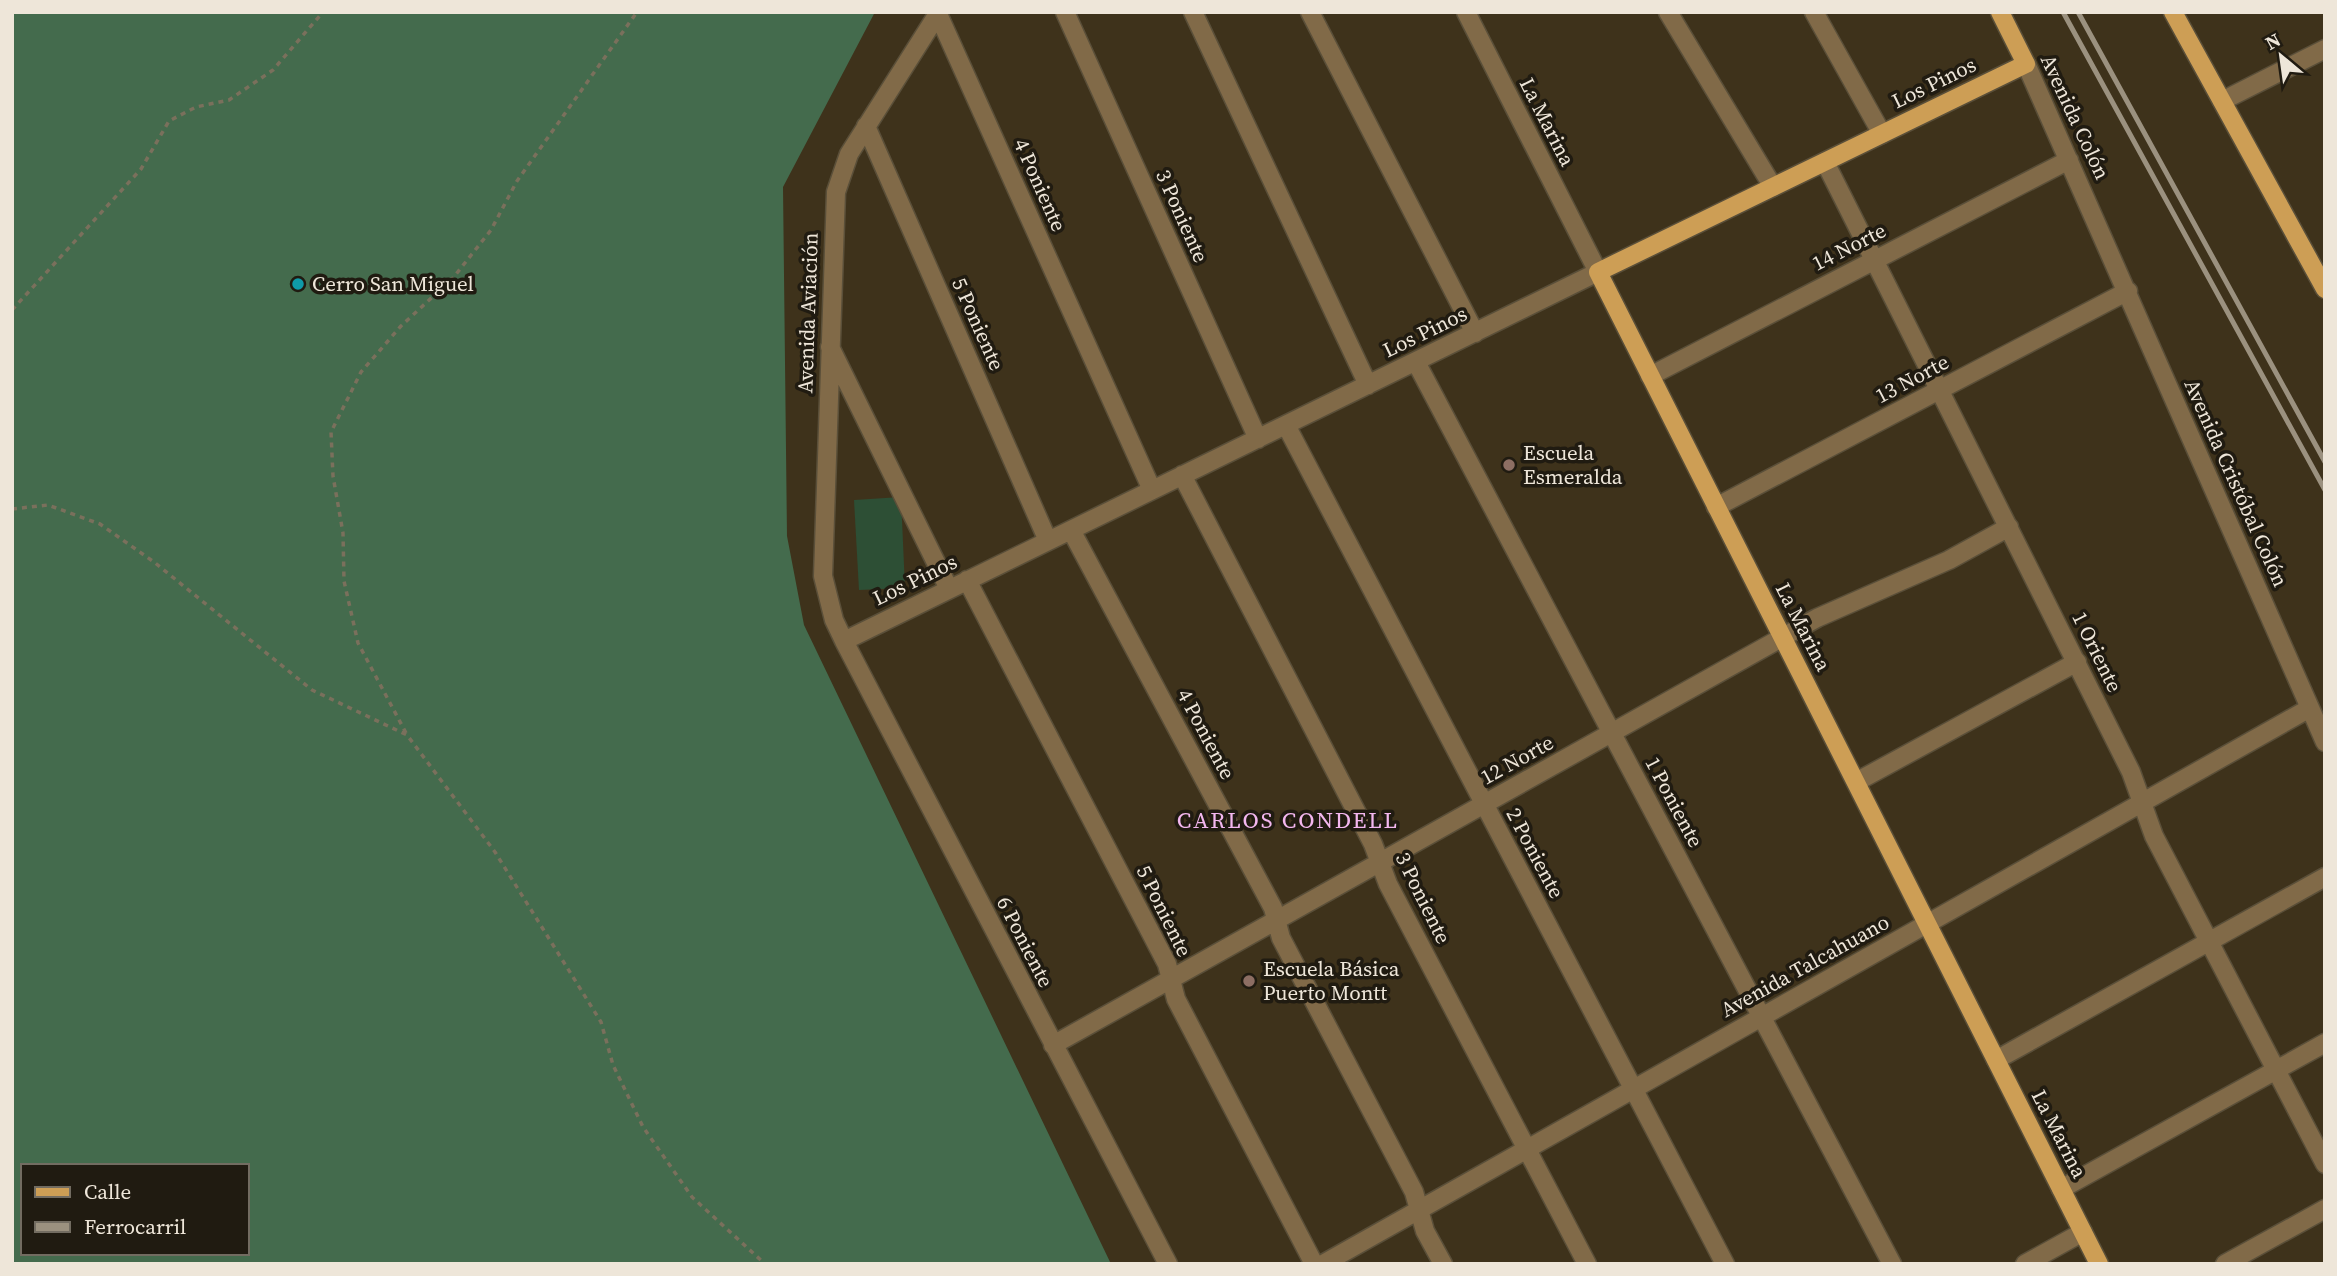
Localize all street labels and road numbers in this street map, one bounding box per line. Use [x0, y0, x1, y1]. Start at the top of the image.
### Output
street label: Los Pinos [1887, 50, 1981, 115]
street label: Avenida Colón [2034, 50, 2117, 184]
street label: La Marina [1513, 73, 1582, 171]
street label: 4 Poniente [1007, 134, 1074, 236]
street label: 3 Poniente [1149, 165, 1216, 267]
street label: 14 Norte [1807, 216, 1891, 278]
street label: Avenida Aviación [790, 232, 825, 394]
street label: 5 Poniente [945, 273, 1012, 375]
street label: Los Pinos [1378, 299, 1472, 364]
street label: 13 Norte [1870, 347, 1954, 410]
street label: Avenida Cristóbal Colón [2178, 374, 2295, 592]
street label: Los Pinos [868, 547, 962, 612]
street label: La Marina [1769, 578, 1838, 676]
street label: 1 Oriente [2066, 607, 2129, 697]
street label: 4 Poniente [1170, 683, 1242, 784]
street label: 12 Norte [1475, 728, 1559, 791]
street label: 1 Poniente [1638, 751, 1710, 852]
street label: 2 Poniente [1499, 802, 1571, 903]
street label: 3 Poniente [1389, 847, 1458, 949]
street label: 5 Poniente [1130, 860, 1199, 962]
street label: 6 Poniente [990, 891, 1061, 992]
street label: Avenida Talcahuano [1715, 907, 1894, 1024]
street label: La Marina [2025, 1085, 2094, 1183]

